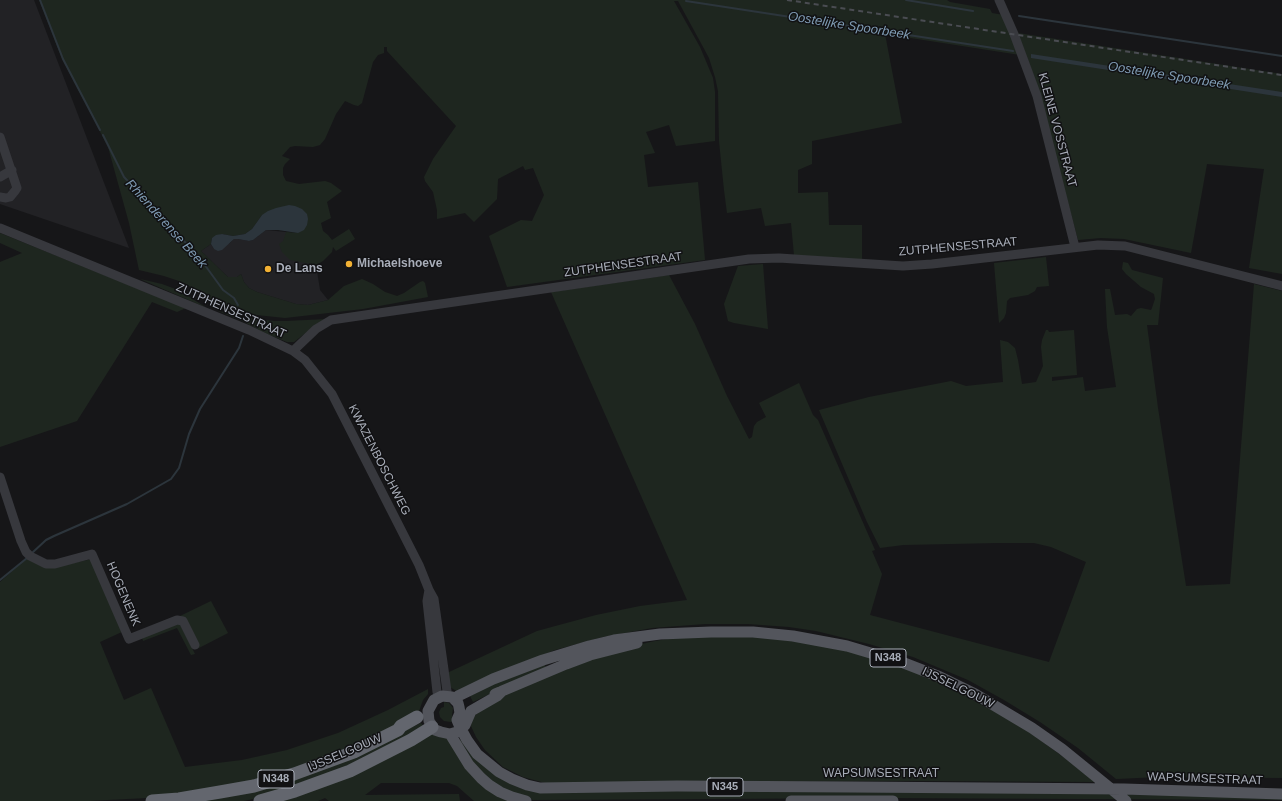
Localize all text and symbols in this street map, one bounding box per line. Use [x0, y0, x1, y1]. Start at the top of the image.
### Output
water label: Oostelijke Spoorbeek [787, 9, 911, 43]
water label: Oostelijke Spoorbeek [1107, 59, 1231, 93]
street label: KLEINE VOSSTRAAT [1035, 71, 1079, 189]
water label: Rhienderense Beek [122, 176, 210, 272]
street label: ZUTPHENSESTRAAT [898, 235, 1018, 259]
street label: ZUTPHENSESTRAAT [563, 250, 683, 280]
place label: Michaelshoeve [357, 257, 442, 271]
marker: Michaelshoeve [344, 259, 354, 269]
place label: De Lans [276, 262, 323, 276]
marker: De Lans [263, 264, 273, 274]
street label: ZUTPHENSESTRAAT [174, 280, 288, 342]
street label: KWAZENBOSCHWEG [345, 402, 413, 518]
street label: HOGENENK [103, 560, 143, 628]
road number: N348 [870, 649, 906, 667]
street label: IJSSELGOUW [919, 664, 997, 712]
street label: IJSSELGOUW [306, 731, 384, 775]
street label: WAPSUMSESTRAAT [823, 767, 939, 781]
road number: N348 [258, 770, 294, 788]
street label: WAPSUMSESTRAAT [1147, 770, 1263, 788]
road number: N345 [707, 778, 743, 796]

